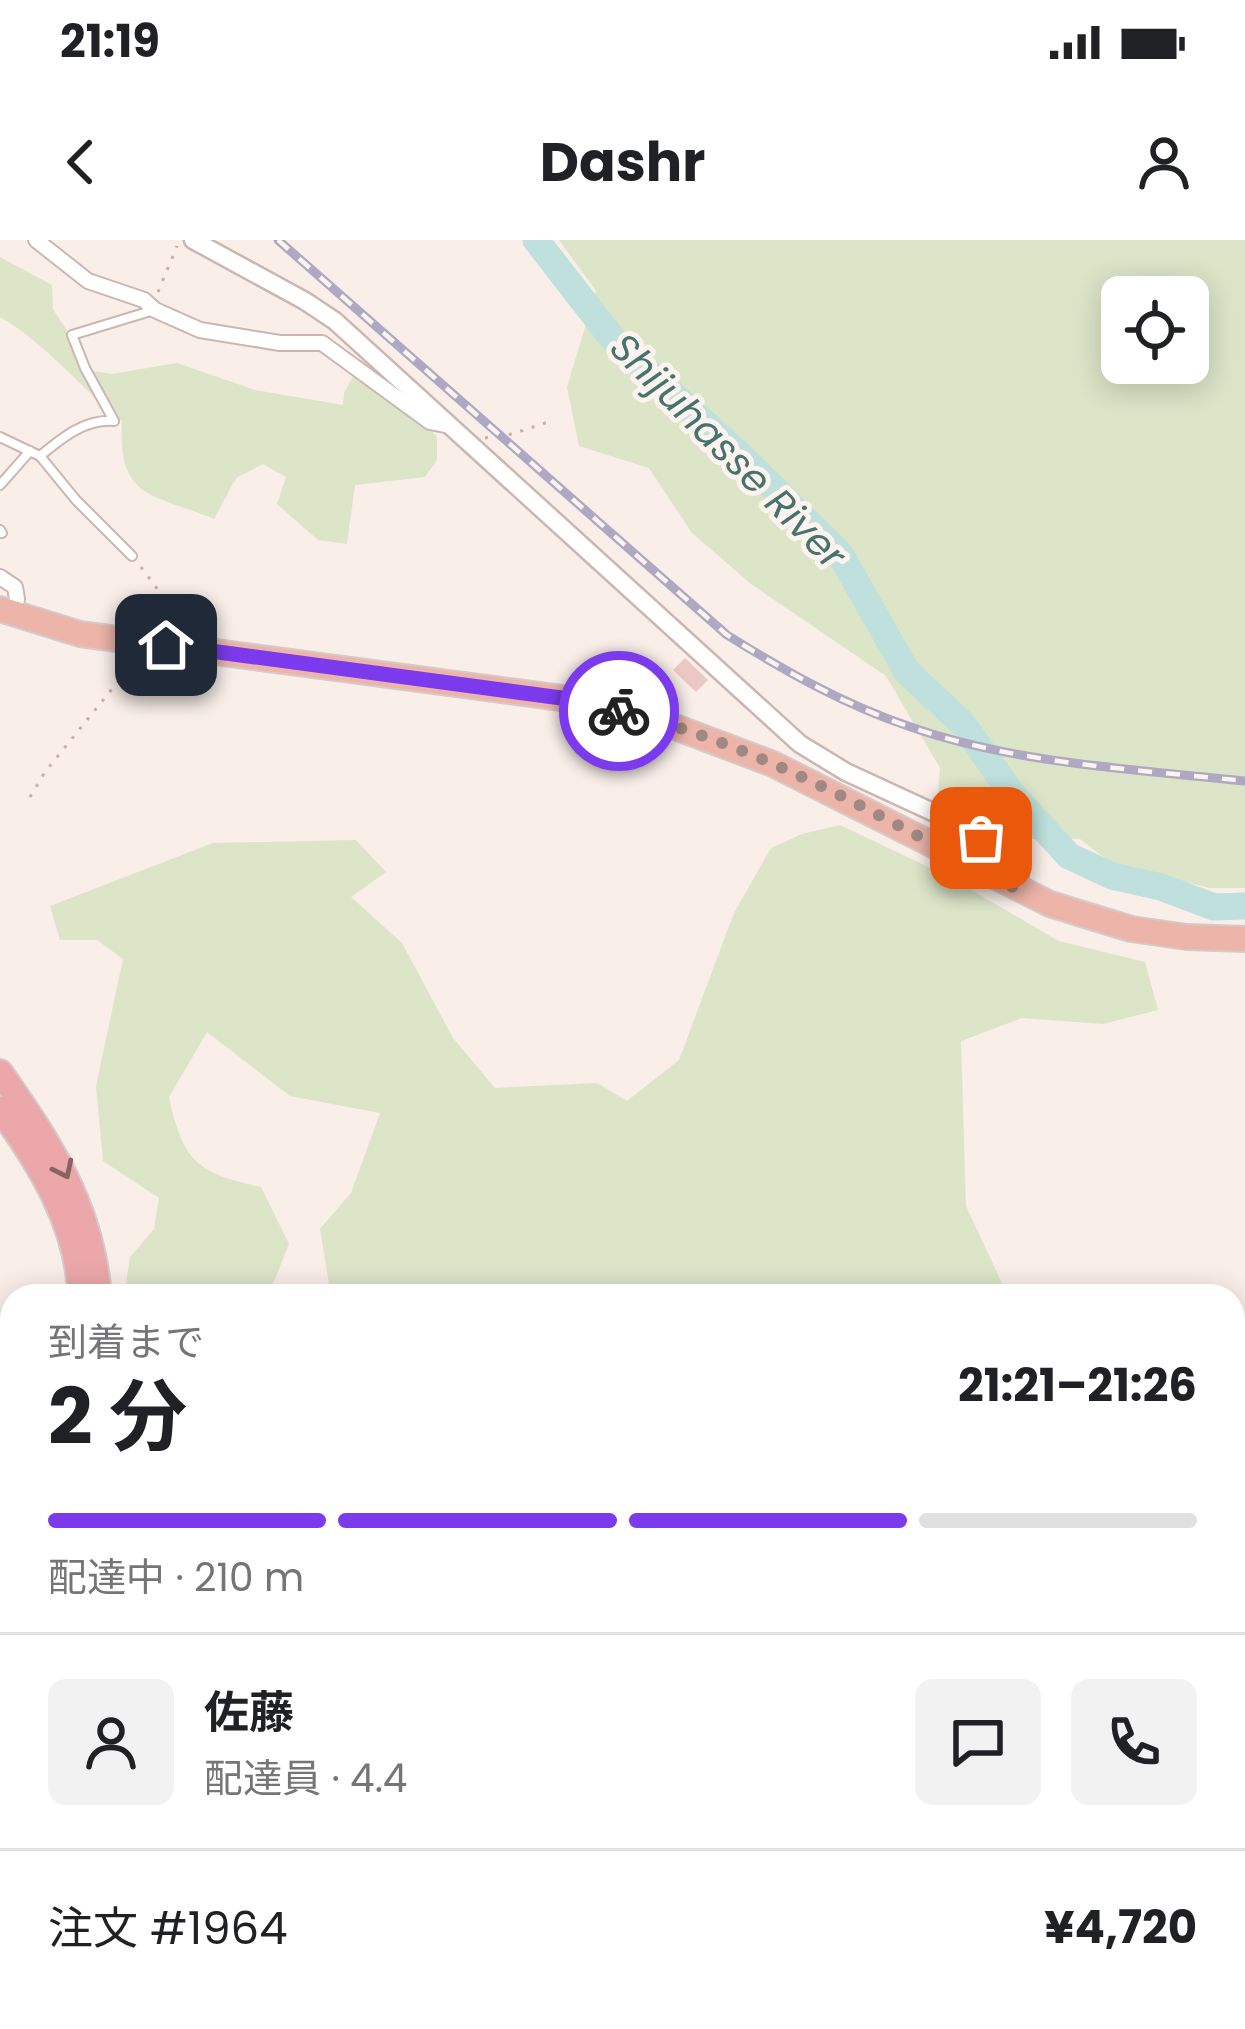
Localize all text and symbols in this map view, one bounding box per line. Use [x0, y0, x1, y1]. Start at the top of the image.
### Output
text: 21:19 [60, 10, 160, 73]
text: Dashr [540, 124, 705, 200]
icon: back [48, 129, 114, 195]
icon: person [1131, 129, 1197, 195]
map controls [1101, 276, 1209, 384]
button: locate [1101, 276, 1209, 384]
water label: Shijuhasse River [598, 321, 859, 582]
pin [115, 594, 217, 696]
icon: home [133, 612, 199, 678]
courier [559, 651, 679, 771]
icon: bike [586, 678, 652, 744]
pin [930, 787, 1032, 889]
icon: bag [948, 805, 1014, 871]
one-way arrow [50, 1158, 73, 1179]
text: 到着まで [48, 1315, 204, 1370]
text: 21:21–21:26 [958, 1354, 1197, 1417]
text: 2 分 [48, 1362, 187, 1471]
text: 配達中 · 210 m [48, 1550, 304, 1605]
button: person [48, 1679, 174, 1805]
button: chat [915, 1679, 1041, 1805]
button: phone [1071, 1679, 1197, 1805]
text: 佐藤 [204, 1681, 294, 1744]
text: 配達員 · 4.4 [204, 1751, 407, 1806]
text: ¥4,720 [1044, 1896, 1197, 1959]
text: 注文 #1964 [48, 1897, 287, 1960]

